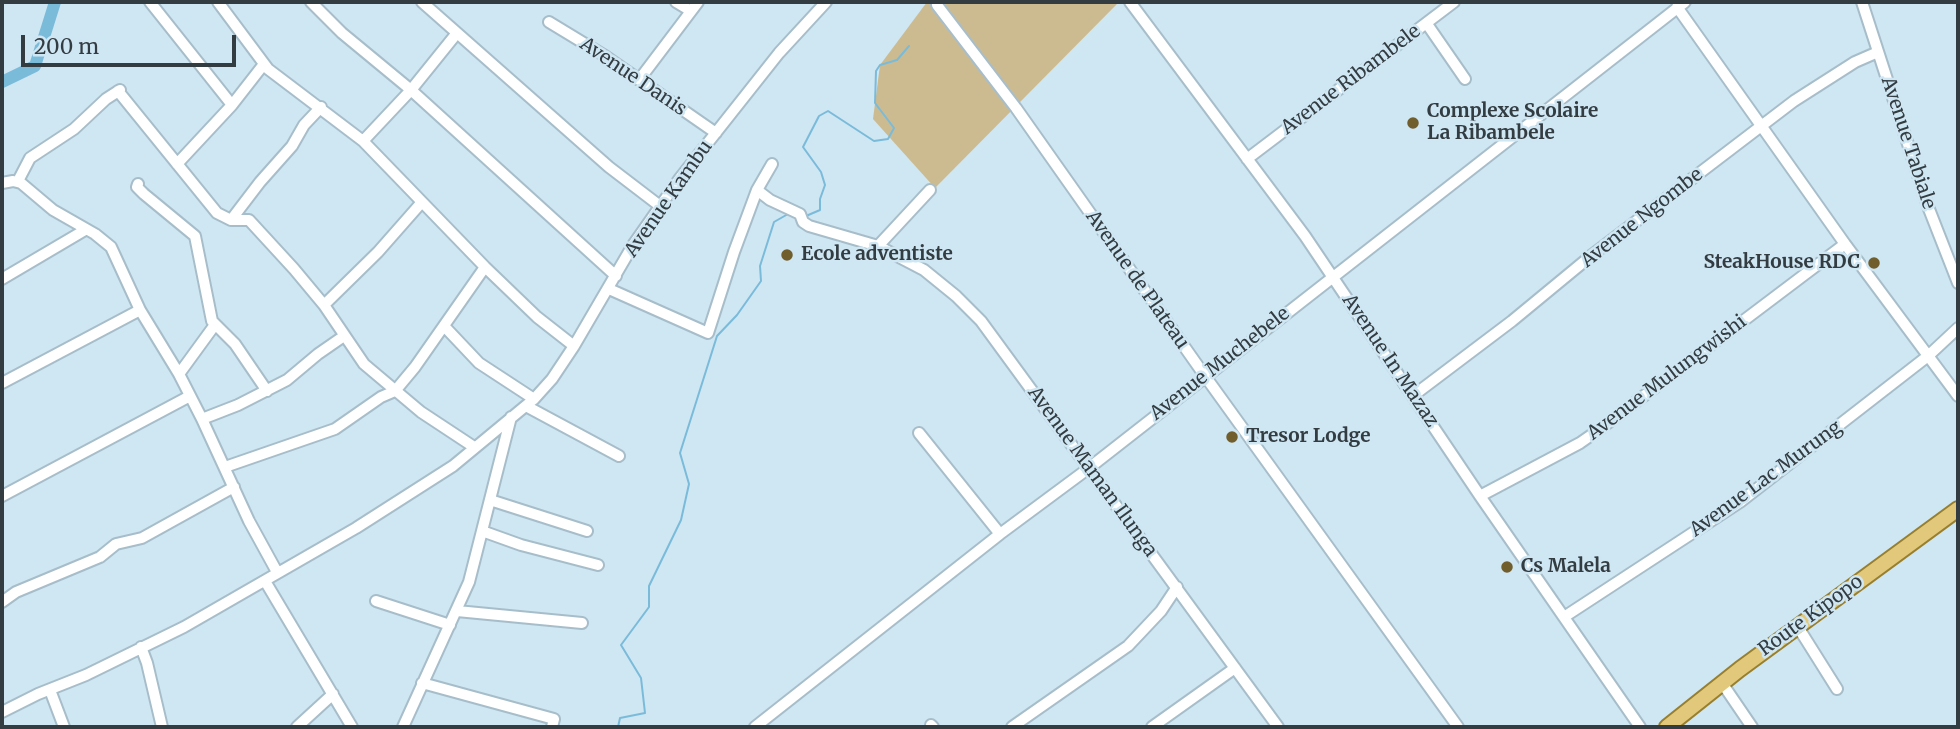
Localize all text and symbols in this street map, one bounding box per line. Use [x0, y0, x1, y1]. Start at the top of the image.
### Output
street label: Avenue Ribambele [1277, 20, 1425, 140]
scale bar [24, 21, 240, 65]
text: 200 m [34, 33, 99, 60]
street label: Avenue Danis [575, 33, 691, 121]
street label: Avenue Tabiale [1876, 74, 1940, 212]
place label: Complexe Scolaire La Ribambele [1427, 101, 1598, 145]
marker: Complexe Scolaire La Ribambele [1405, 115, 1421, 131]
street label: Avenue Kambu [620, 136, 718, 262]
street label: Avenue Ngombe [1577, 163, 1707, 273]
street label: Avenue de Plateau [1081, 206, 1193, 354]
place label: Ecole adventiste [801, 244, 953, 266]
marker: Ecole adventiste [779, 247, 795, 263]
place label: SteakHouse RDC [1703, 252, 1860, 274]
marker: SteakHouse RDC [1866, 255, 1882, 271]
street label: Avenue In Mazaz [1337, 290, 1443, 432]
street label: Avenue Muchebele [1146, 303, 1294, 425]
street label: Avenue Mulungwishi [1583, 311, 1751, 445]
street label: Avenue Maman Ilunga [1023, 382, 1161, 562]
street label: Avenue Lac Murung [1686, 416, 1846, 542]
place label: Tresor Lodge [1246, 426, 1371, 448]
marker: Tresor Lodge [1224, 429, 1240, 445]
place label: Cs Malela [1521, 556, 1611, 578]
marker: Cs Malela [1499, 559, 1515, 575]
street label: Route Kipopo [1754, 571, 1868, 661]

